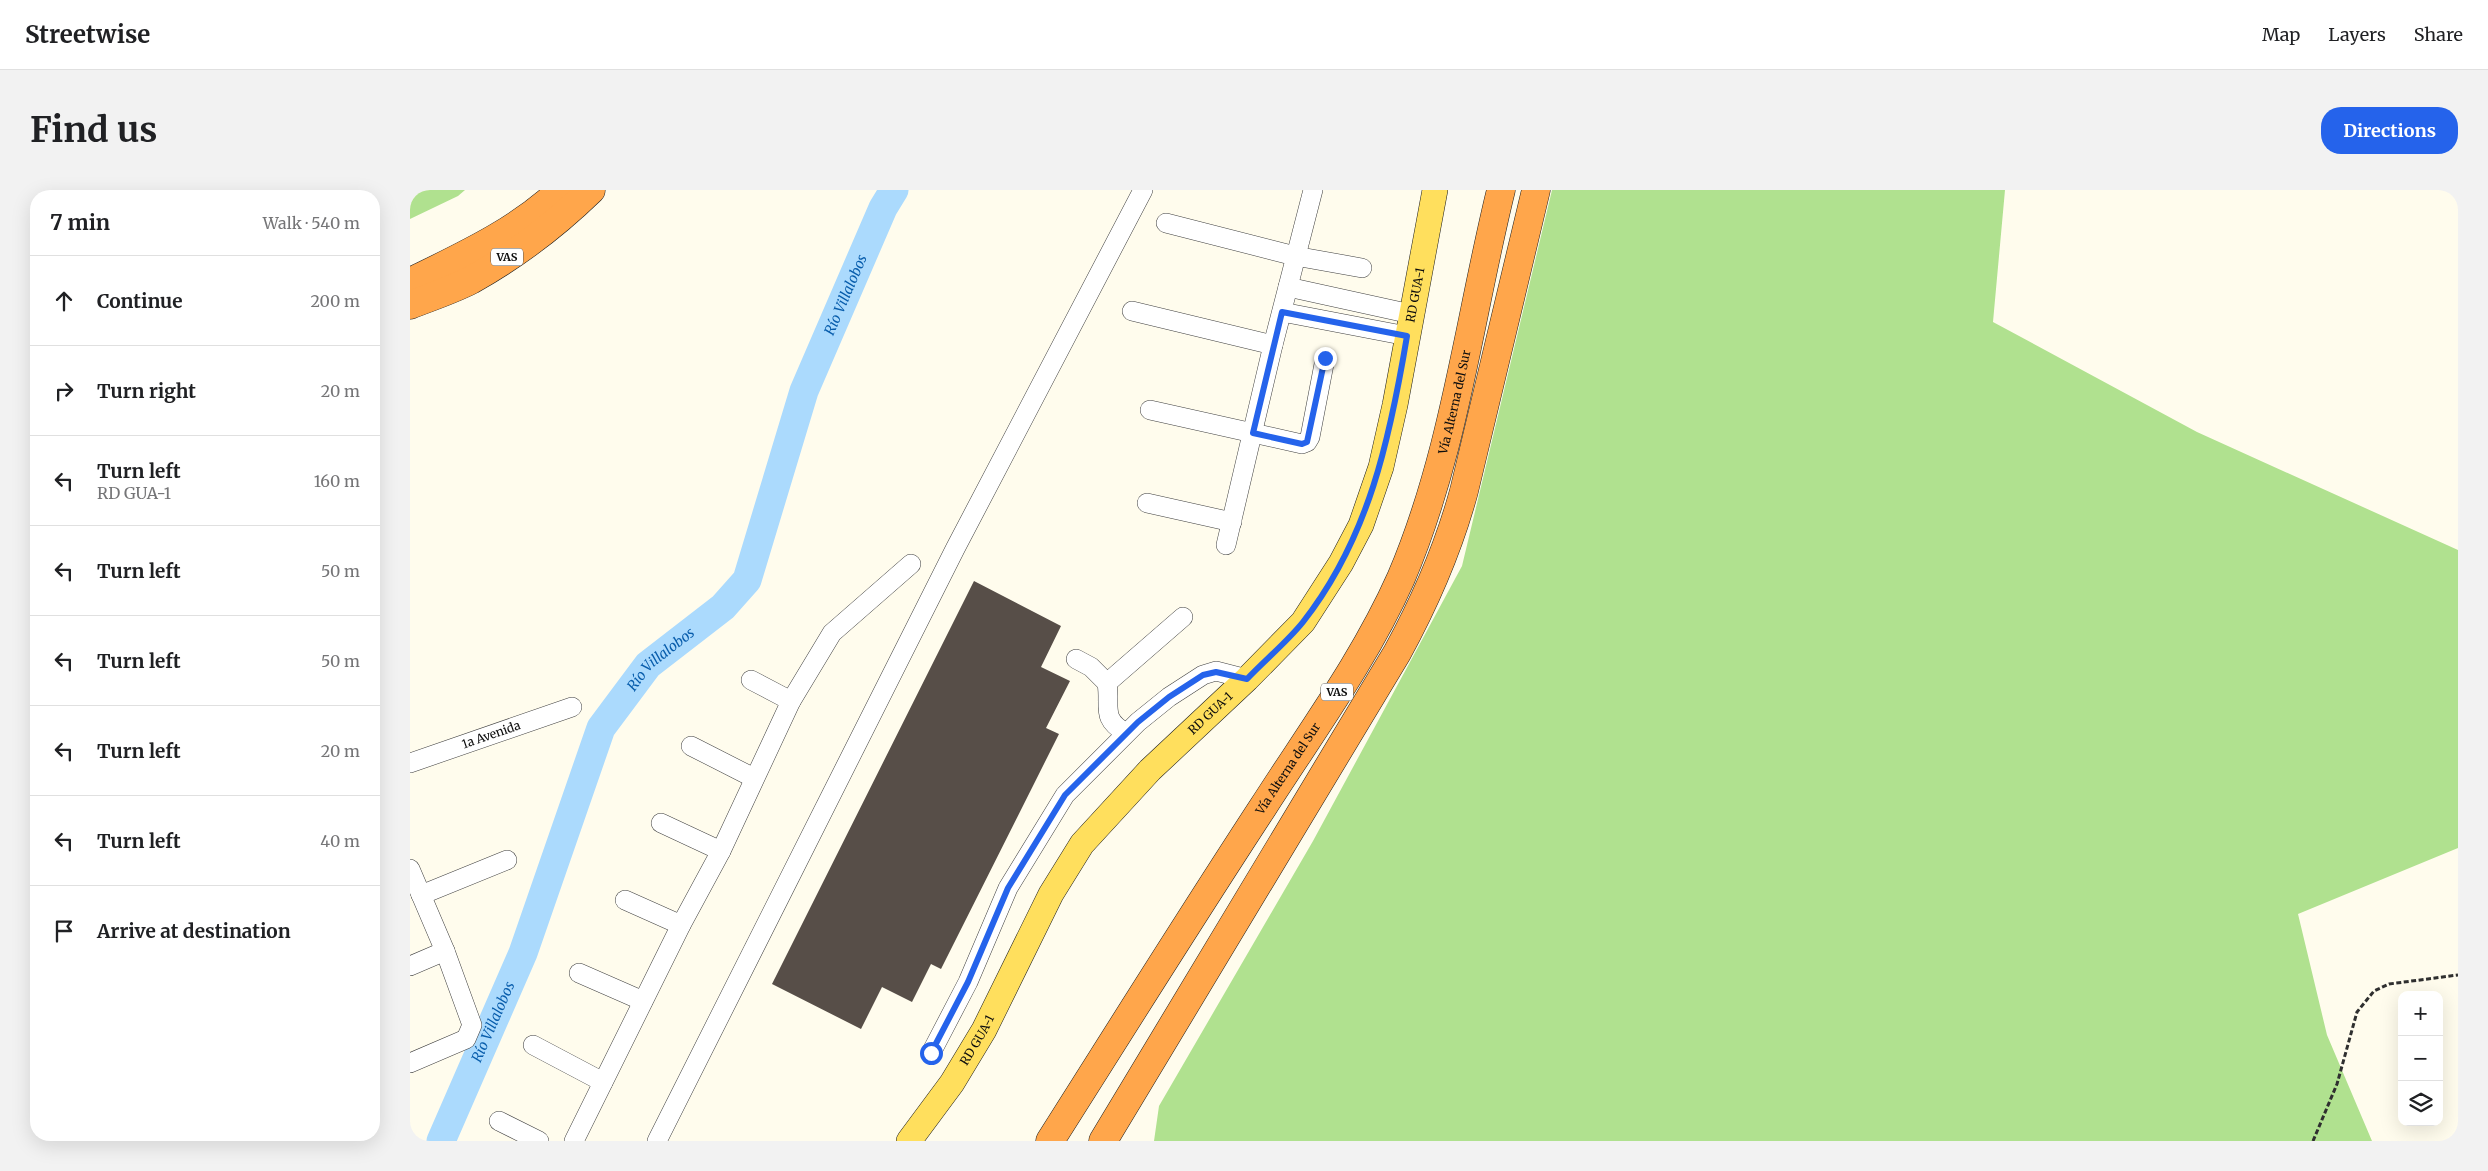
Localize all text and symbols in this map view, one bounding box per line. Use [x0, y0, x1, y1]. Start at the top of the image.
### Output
text: Streetwise [25, 19, 150, 50]
text: Map [2262, 23, 2300, 46]
text: Layers [2328, 23, 2386, 46]
text: Share [2414, 23, 2463, 46]
button: Directions [2321, 107, 2458, 154]
text: Find us [30, 108, 157, 152]
text: 7 min [50, 209, 110, 236]
text: Walk · 540 m [263, 213, 360, 233]
road number: VAS [491, 248, 523, 266]
water label: Río Villalobos [820, 252, 871, 338]
street label: RD GUA-1 [1403, 266, 1428, 323]
icon: ahead [50, 287, 78, 315]
text: Continue [97, 289, 183, 313]
text: 200 m [310, 291, 360, 311]
route end [1314, 347, 1337, 370]
street label: Vía Alterna del Sur [1435, 348, 1474, 457]
icon: right [50, 377, 78, 405]
text: Turn right [97, 379, 196, 403]
text: 20 m [321, 381, 360, 401]
text: Turn left [97, 459, 181, 483]
icon: left [50, 467, 78, 495]
text: 160 m [314, 471, 360, 491]
text: RD GUA-1 [97, 483, 171, 503]
icon: left [50, 557, 78, 585]
text: Turn left [97, 559, 181, 583]
text: 50 m [321, 561, 360, 581]
water label: Río Villalobos [623, 623, 698, 694]
icon: left [50, 647, 78, 675]
text: Turn left [97, 649, 181, 673]
text: 50 m [321, 651, 360, 671]
road number: VAS [1321, 684, 1353, 701]
street label: RD GUA-1 [1185, 688, 1236, 737]
street label: 1a Avenida [460, 717, 523, 751]
street label: Vía Alterna del Sur [1252, 719, 1324, 818]
icon: left [50, 737, 78, 765]
text: Turn left [97, 739, 181, 763]
text: 20 m [321, 741, 360, 761]
icon: left [50, 827, 78, 855]
text: Turn left [97, 829, 181, 853]
text: 40 m [320, 831, 360, 851]
icon: arrive [50, 917, 78, 945]
text: Arrive at destination [97, 919, 291, 943]
water label: Río Villalobos [468, 979, 518, 1065]
map controls [2398, 991, 2443, 1126]
button: + [2398, 991, 2443, 1036]
street label: RD GUA-1 [957, 1012, 997, 1068]
button: − [2398, 1036, 2443, 1081]
route start [920, 1042, 943, 1065]
button: layers [2398, 1081, 2443, 1126]

